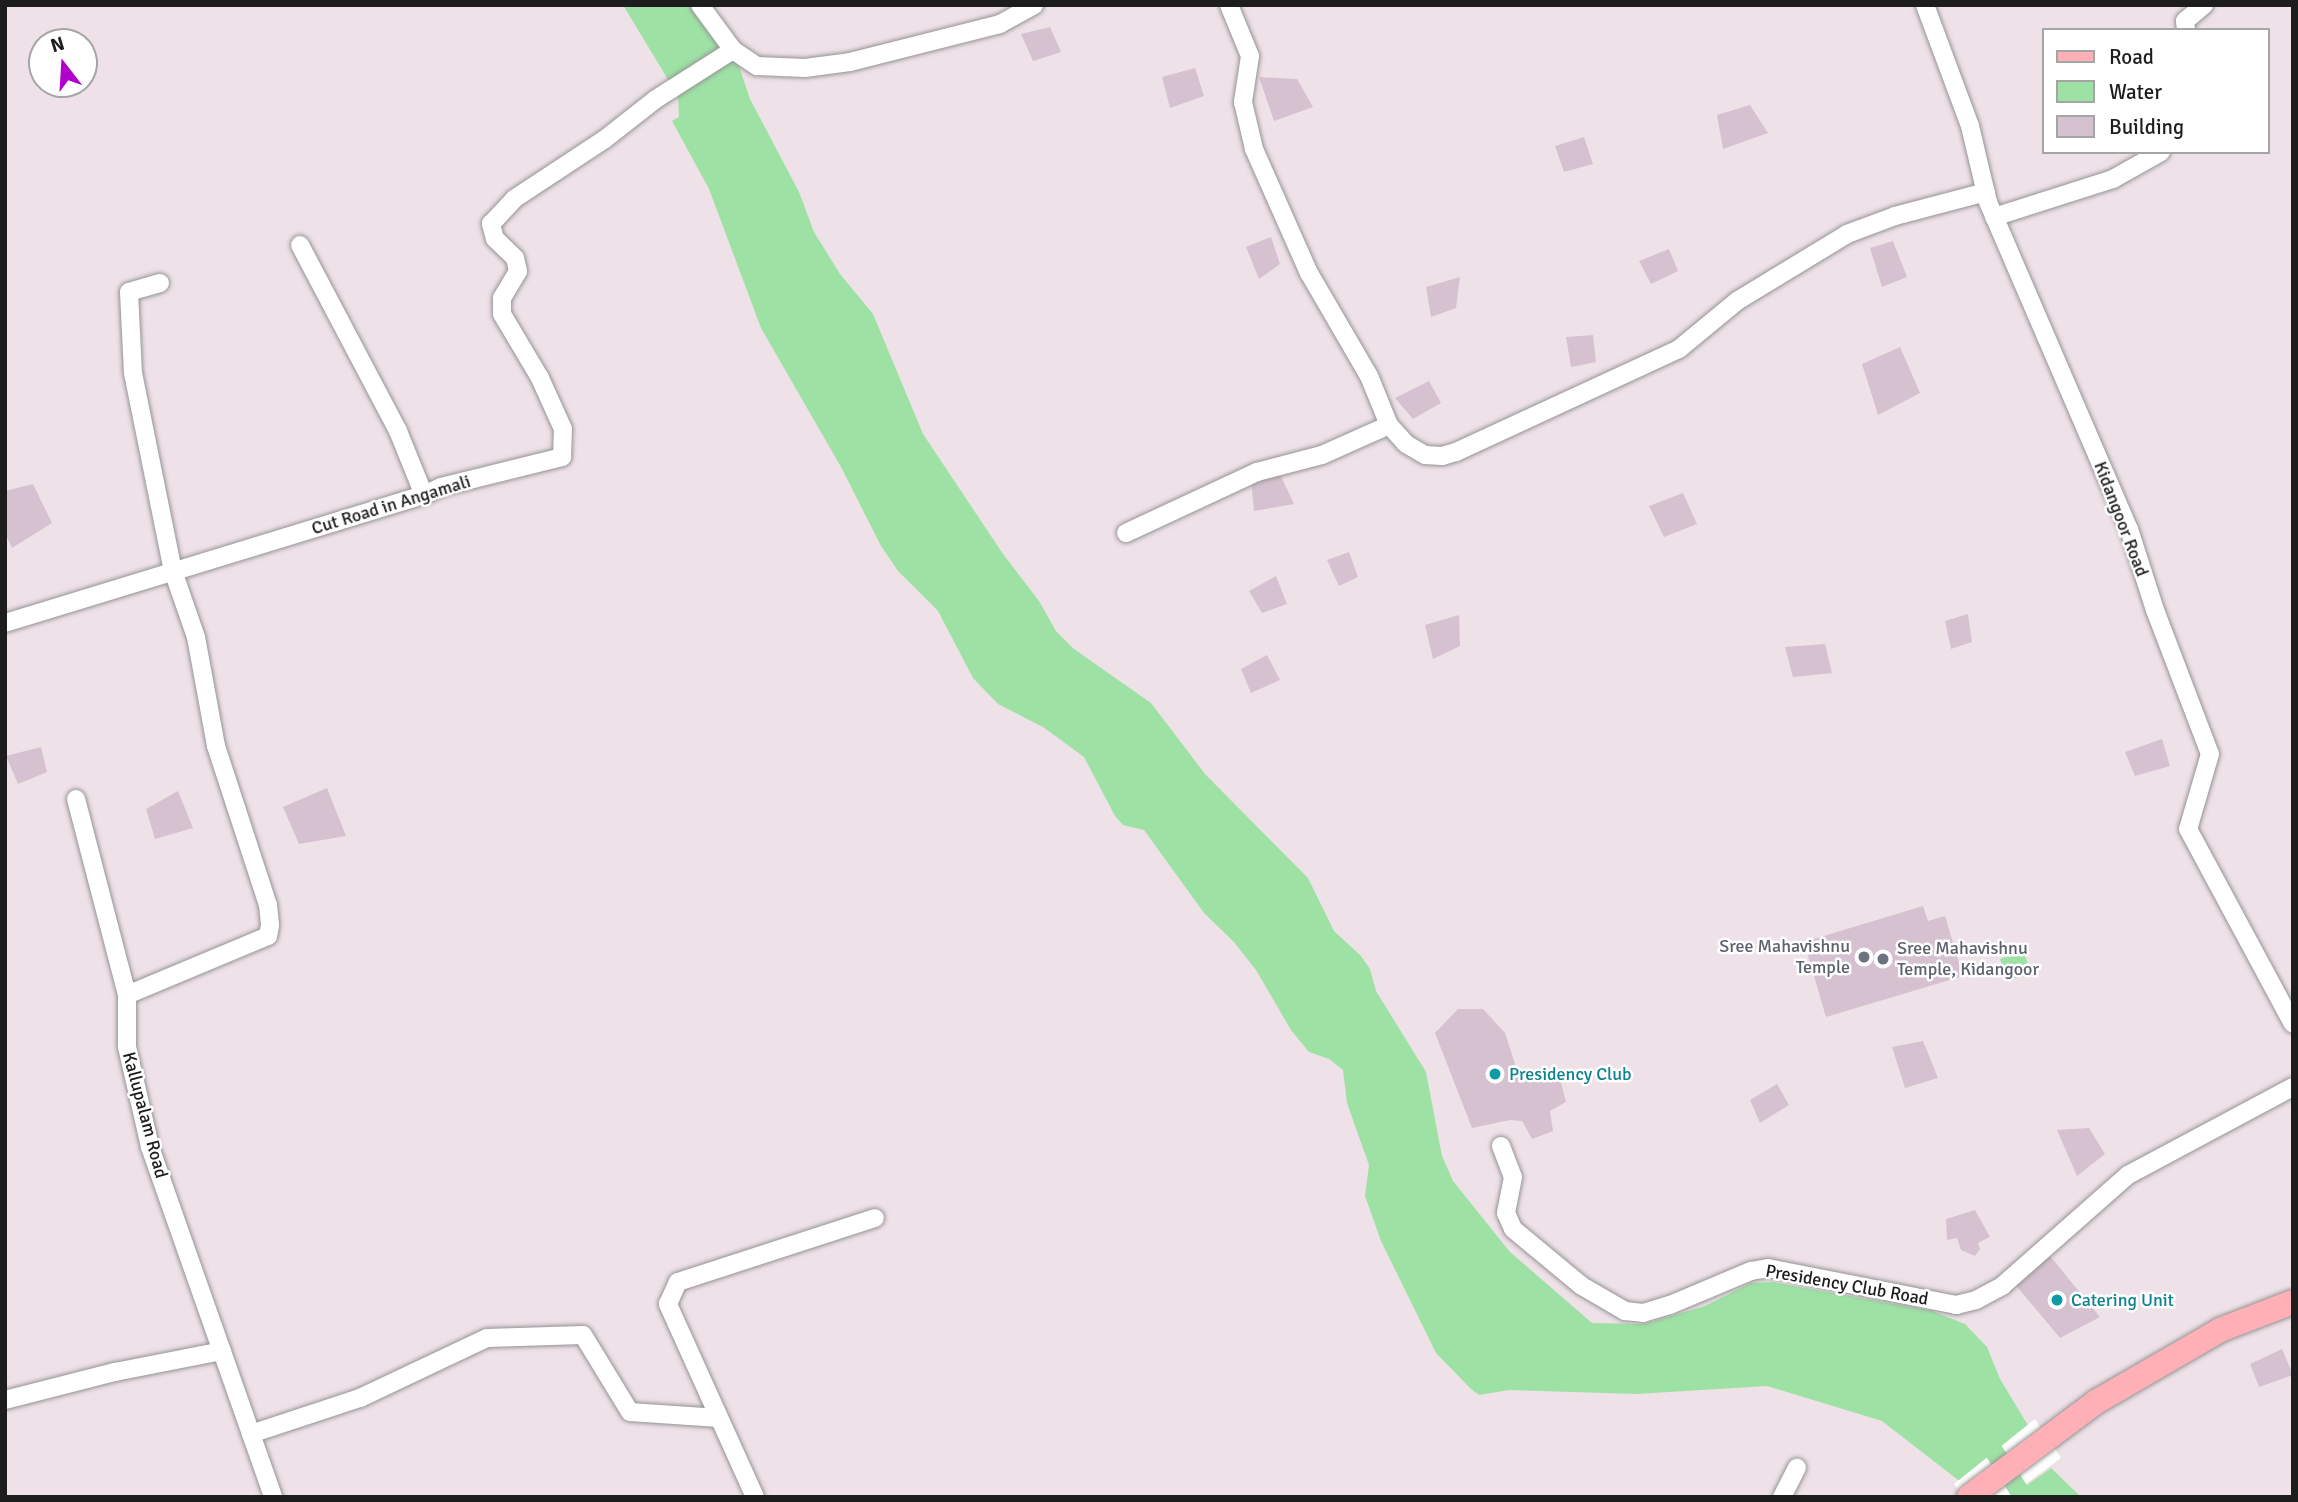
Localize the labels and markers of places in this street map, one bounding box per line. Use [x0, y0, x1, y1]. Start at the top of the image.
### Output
place label: Sree Mahavishnu Temple [1719, 936, 1850, 978]
place label: Sree Mahavishnu Temple, Kidangoor [1897, 938, 2039, 981]
marker: Sree Mahavishnu Temple [1856, 949, 1872, 965]
marker: Sree Mahavishnu Temple, Kidangoor [1875, 951, 1891, 967]
place label: Presidency Club [1509, 1063, 1632, 1085]
marker: Presidency Club [1487, 1066, 1503, 1082]
place label: Catering Unit [2071, 1289, 2174, 1311]
marker: Catering Unit [2049, 1292, 2065, 1308]

